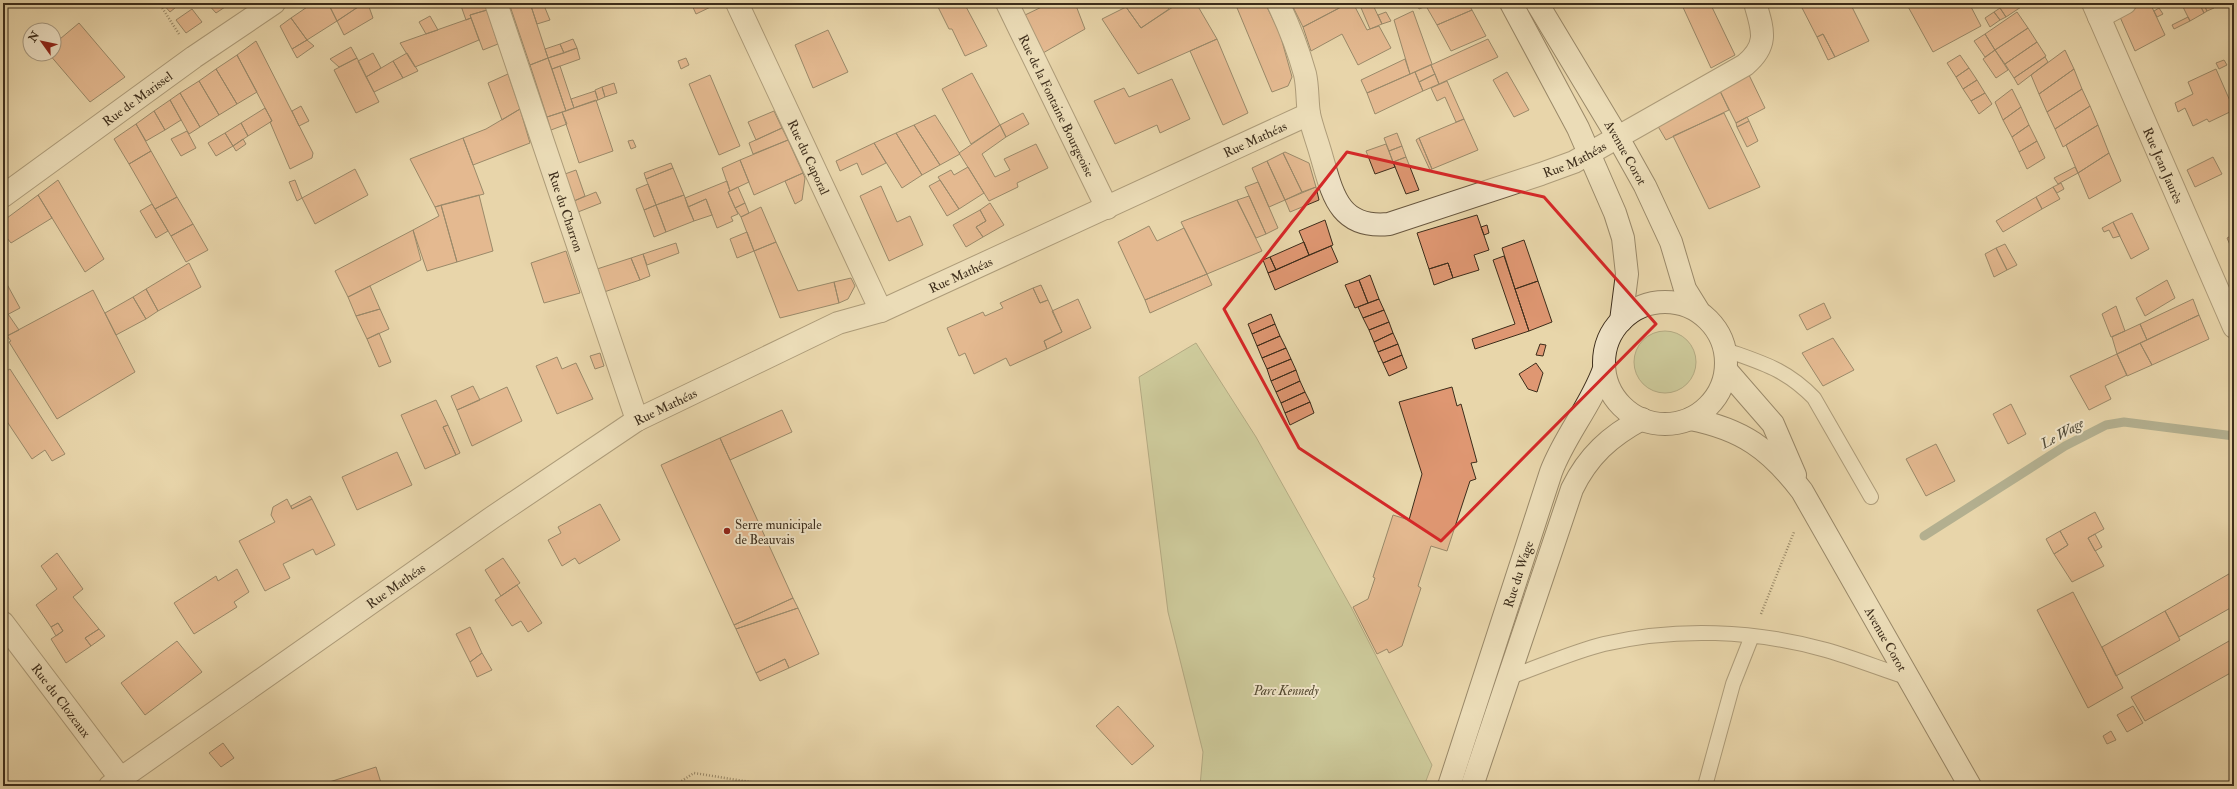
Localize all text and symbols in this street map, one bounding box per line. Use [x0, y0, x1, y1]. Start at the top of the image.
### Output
north arrow [22, 22, 62, 62]
text: N [25, 28, 43, 45]
street label: Rue de la Fontaine Bourgeoise [1015, 32, 1098, 180]
street label: Rue de Marissel [100, 68, 176, 130]
street label: Rue du Caporal [784, 117, 833, 198]
street label: Avenue Corot [1600, 117, 1650, 188]
street label: Rue Mathéas [1221, 118, 1290, 161]
street label: Rue Jean Jaurès [2139, 125, 2186, 207]
street label: Rue Mathéas [1541, 138, 1610, 182]
street label: Rue du Charron [544, 169, 587, 255]
street label: Rue Mathéas [927, 254, 996, 297]
street label: Rue Mathéas [631, 385, 700, 429]
water label: Le Wage [2037, 414, 2087, 453]
place label: Serre municipale de Beauvais [735, 517, 822, 548]
marker: Serre municipale de Beauvais [722, 526, 732, 536]
street label: Rue du Wage [1501, 538, 1537, 610]
street label: Rue Mathéas [364, 560, 429, 612]
street label: Avenue Corot [1860, 603, 1910, 674]
street label: Rue du Clozeaux [28, 661, 94, 741]
park label: Parc Kennedy [1252, 683, 1319, 699]

